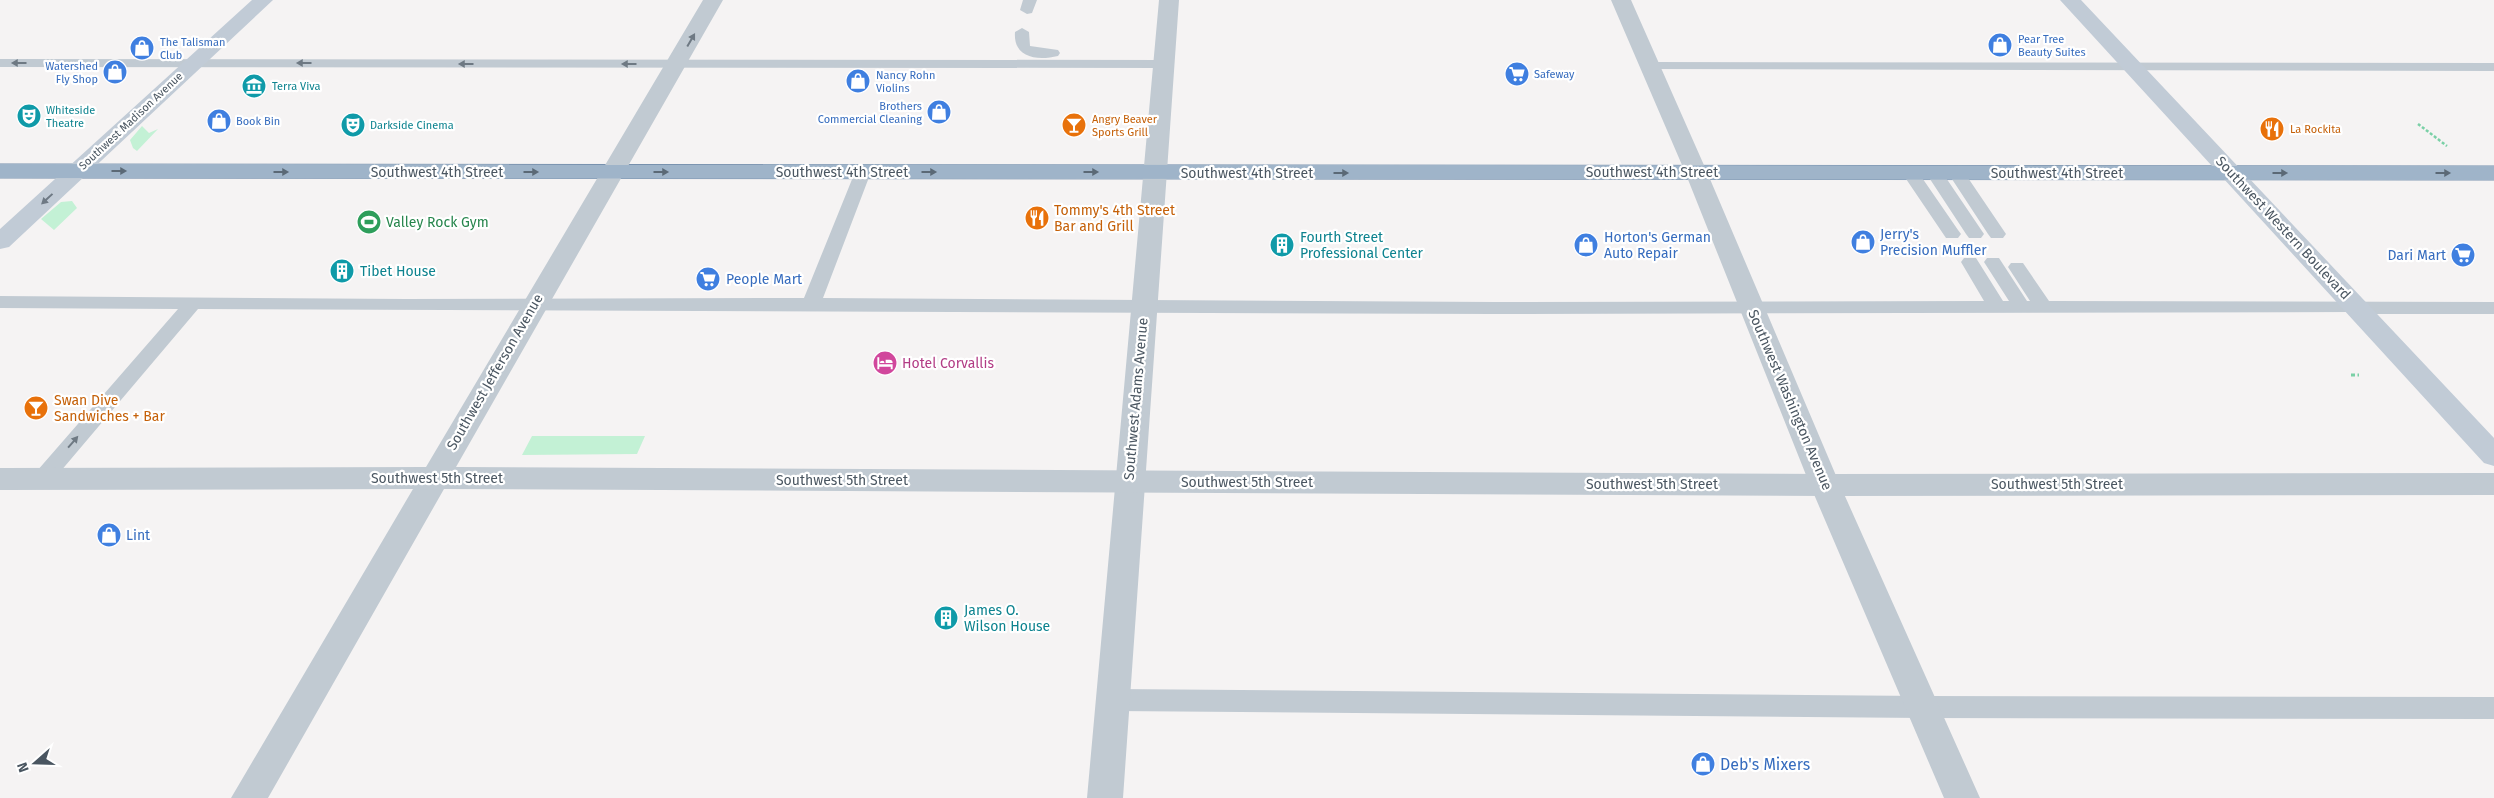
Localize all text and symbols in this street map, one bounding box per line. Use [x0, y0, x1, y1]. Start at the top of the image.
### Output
shop icon: Pear Tree Beauty Suites [1987, 32, 2013, 58]
one-way arrow [686, 33, 695, 47]
place label: Pear Tree Beauty Suites [2018, 33, 2086, 59]
shop icon: The Talisman Club [129, 35, 155, 61]
place label: The Talisman Club [160, 36, 225, 62]
one-way arrow [11, 59, 27, 67]
shop icon: Watershed Fly Shop [102, 59, 128, 85]
one-way arrow [296, 59, 312, 67]
one-way arrow [458, 59, 474, 67]
place label: Watershed Fly Shop [45, 60, 98, 86]
one-way arrow [621, 60, 637, 68]
supermarket icon: Safeway [1504, 61, 1530, 87]
shop icon: Nancy Rohn Violins [845, 68, 871, 94]
place label: Safeway [1534, 68, 1575, 81]
place label: Nancy Rohn Violins [876, 69, 935, 95]
street label: Southwest Madison Avenue [77, 70, 185, 172]
museum icon: Terra Viva [241, 73, 267, 99]
place label: Terra Viva [272, 80, 321, 93]
shop icon: Brothers Commercial Cleaning [926, 99, 952, 125]
place label: Brothers Commercial Cleaning [818, 100, 922, 126]
theatre icon: Whiteside Theatre [16, 103, 42, 129]
place label: Whiteside Theatre [46, 104, 95, 130]
shop icon: Book Bin [206, 108, 232, 134]
theatre icon: Darkside Cinema [340, 112, 366, 138]
bar icon: Angry Beaver Sports Grill [1061, 112, 1087, 138]
place label: Angry Beaver Sports Grill [1092, 113, 1158, 139]
place label: Book Bin [236, 115, 280, 128]
restaurant icon: La Rockita [2259, 116, 2285, 142]
place label: Darkside Cinema [370, 119, 454, 132]
place label: La Rockita [2290, 123, 2341, 136]
street label: Southwest Western Boulevard [2212, 153, 2354, 303]
street label: Southwest 4th Street [371, 164, 504, 181]
street label: Southwest 4th Street [776, 164, 909, 181]
street label: Southwest 4th Street [1586, 164, 1719, 181]
street label: Southwest 4th Street [1181, 165, 1314, 182]
street label: Southwest 4th Street [1991, 165, 2124, 182]
one-way arrow [111, 167, 127, 175]
one-way arrow [273, 168, 289, 176]
one-way arrow [523, 168, 539, 176]
one-way arrow [653, 168, 669, 176]
one-way arrow [921, 168, 937, 176]
one-way arrow [1083, 168, 1099, 176]
one-way arrow [1333, 169, 1349, 177]
one-way arrow [2272, 169, 2288, 177]
one-way arrow [2435, 169, 2451, 177]
one-way arrow [41, 193, 53, 205]
place label: Tommy's 4th Street Bar and Grill [1054, 202, 1176, 235]
restaurant icon: Tommy's 4th Street Bar and Grill [1024, 205, 1050, 231]
sports icon: Valley Rock Gym [356, 209, 382, 235]
place label: Valley Rock Gym [386, 214, 489, 231]
place label: Jerry's Precision Muffler [1880, 226, 1987, 259]
place label: Fourth Street Professional Center [1300, 229, 1424, 262]
place label: Horton's German Auto Repair [1604, 229, 1711, 262]
shop icon: Jerry's Precision Muffler [1850, 229, 1876, 255]
building icon: Fourth Street Professional Center [1269, 232, 1295, 258]
shop icon: Horton's German Auto Repair [1573, 232, 1599, 258]
supermarket icon: Dari Mart [2450, 242, 2476, 268]
place label: Dari Mart [2387, 247, 2447, 264]
building icon: Tibet House [329, 258, 355, 284]
place label: Tibet House [360, 263, 436, 280]
supermarket icon: People Mart [695, 266, 721, 292]
place label: People Mart [726, 271, 803, 288]
street label: Southwest Jefferson Avenue [443, 291, 547, 453]
street label: Southwest Washington Avenue [1744, 307, 1836, 493]
street label: Southwest Adams Avenue [1120, 317, 1152, 481]
hotel icon: Hotel Corvallis [872, 350, 898, 376]
place label: Hotel Corvallis [902, 355, 994, 372]
place label: Swan Dive Sandwiches + Bar [54, 392, 165, 425]
bar icon: Swan Dive Sandwiches + Bar [23, 395, 49, 421]
one-way arrow [67, 437, 79, 449]
street label: Southwest 5th Street [371, 470, 504, 487]
street label: Southwest 5th Street [776, 472, 909, 489]
street label: Southwest 5th Street [1181, 474, 1314, 491]
street label: Southwest 5th Street [1586, 476, 1719, 493]
street label: Southwest 5th Street [1991, 476, 2124, 493]
shop icon: Lint [96, 522, 122, 548]
place label: Lint [126, 527, 151, 544]
place label: James O. Wilson House [964, 602, 1050, 635]
building icon: James O. Wilson House [933, 605, 959, 631]
north arrow [10, 738, 60, 788]
shop icon: Deb's Mixers [1690, 751, 1716, 777]
place label: Deb's Mixers [1720, 755, 1810, 774]
text: N [14, 760, 33, 775]

